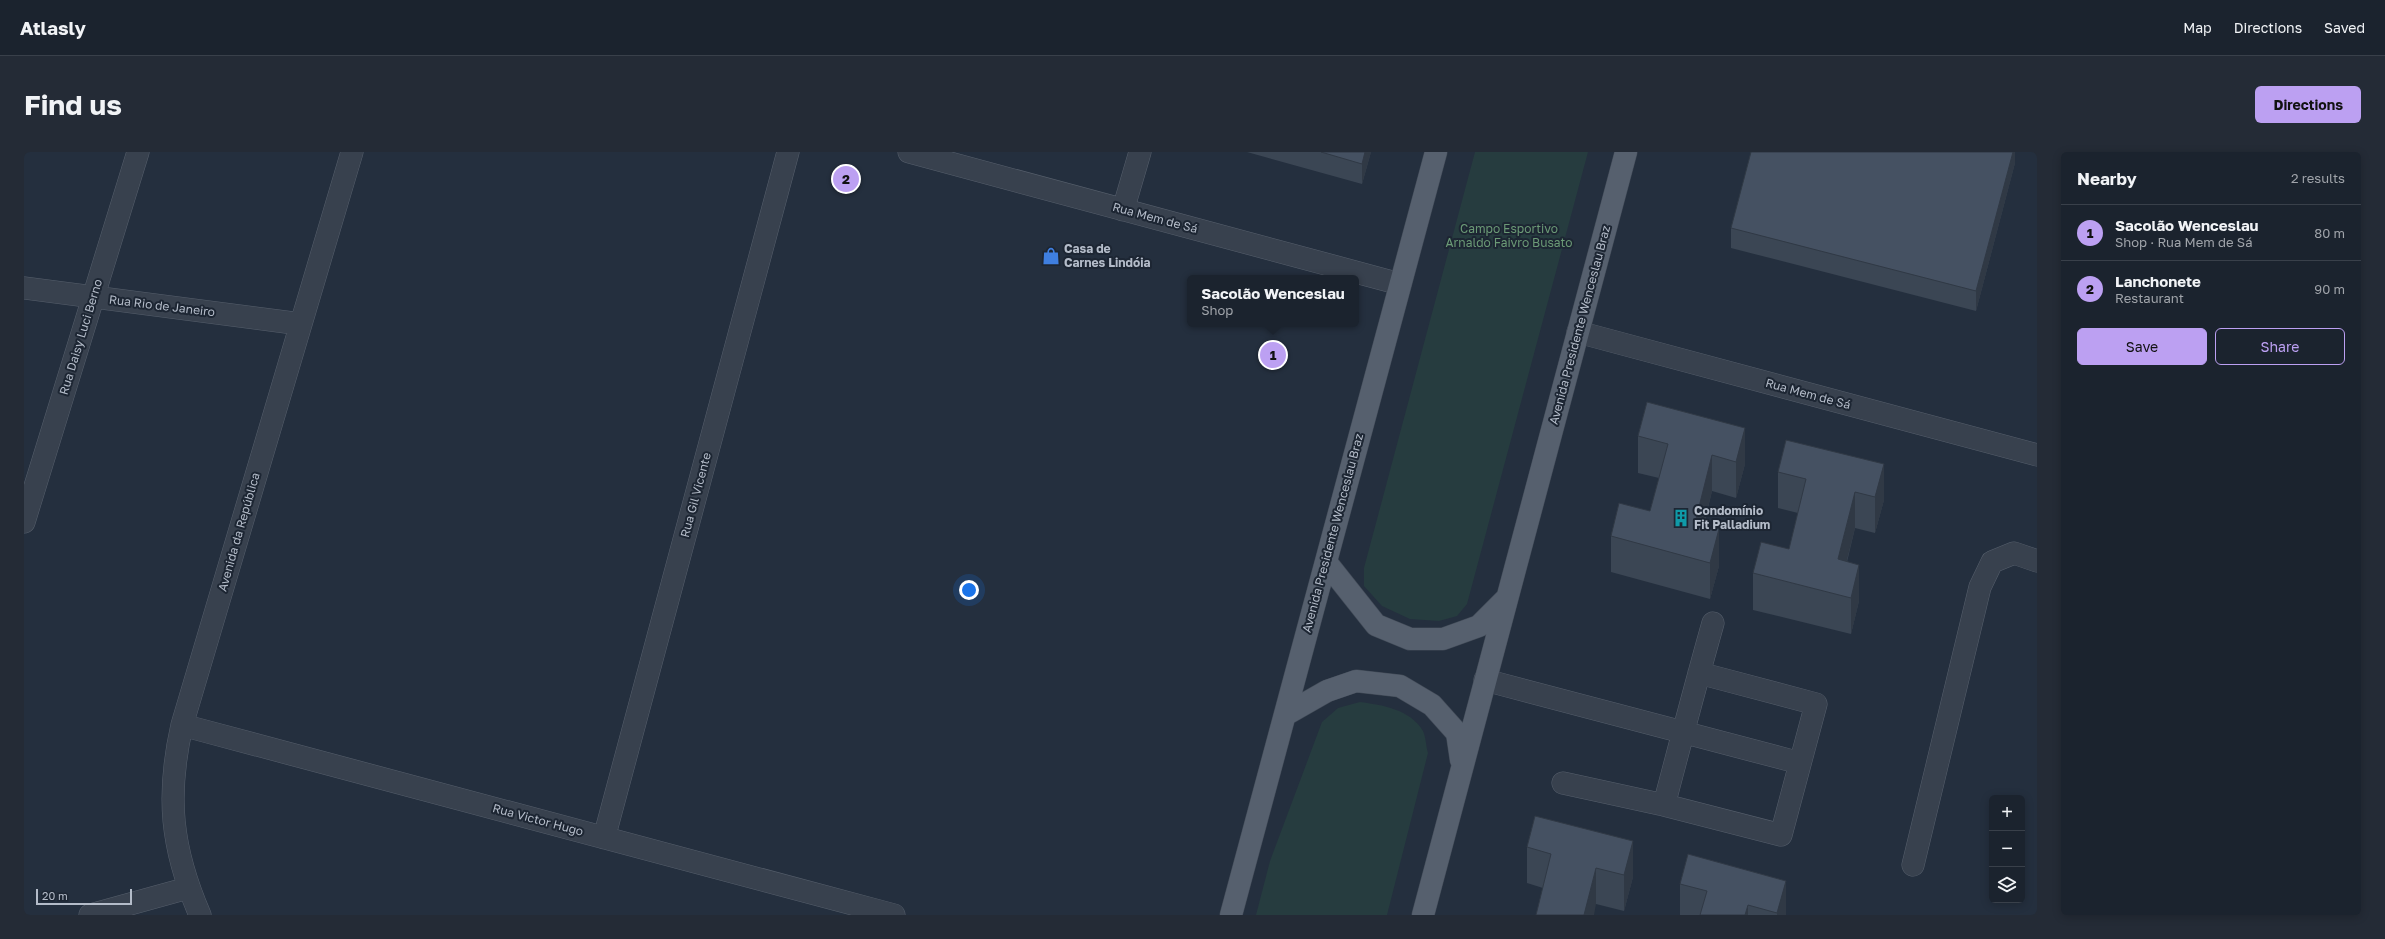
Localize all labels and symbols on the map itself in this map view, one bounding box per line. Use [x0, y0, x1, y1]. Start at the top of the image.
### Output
pin: 2 [833, 164, 859, 194]
street label: Rua Mem de Sá [1111, 199, 1199, 236]
park label: Campo Esportivo Arnaldo Faivro Busato [1446, 221, 1572, 250]
street label: Avenida Presidente Wenceslau Braz [1546, 224, 1613, 426]
place label: Casa de Carnes Lindóia [1064, 241, 1150, 270]
shop icon: Casa de Carnes Lindóia [1041, 246, 1061, 266]
street label: Rua Daisy Luci Berno [56, 277, 105, 397]
street label: Rua Rio de Janeiro [108, 292, 216, 319]
pin: 1 [1260, 340, 1286, 370]
street label: Rua Mem de Sá [1764, 375, 1852, 412]
street label: Avenida Presidente Wenceslau Braz [1299, 432, 1366, 634]
street label: Rua Gil Vicente [677, 451, 714, 539]
street label: Avenida da República [214, 471, 263, 593]
place label: Condomínio Fit Palladium [1694, 503, 1770, 532]
building icon: Condomínio Fit Palladium [1671, 508, 1691, 528]
your location [959, 580, 979, 600]
street label: Rua Victor Hugo [491, 800, 585, 839]
scale bar [36, 887, 132, 906]

